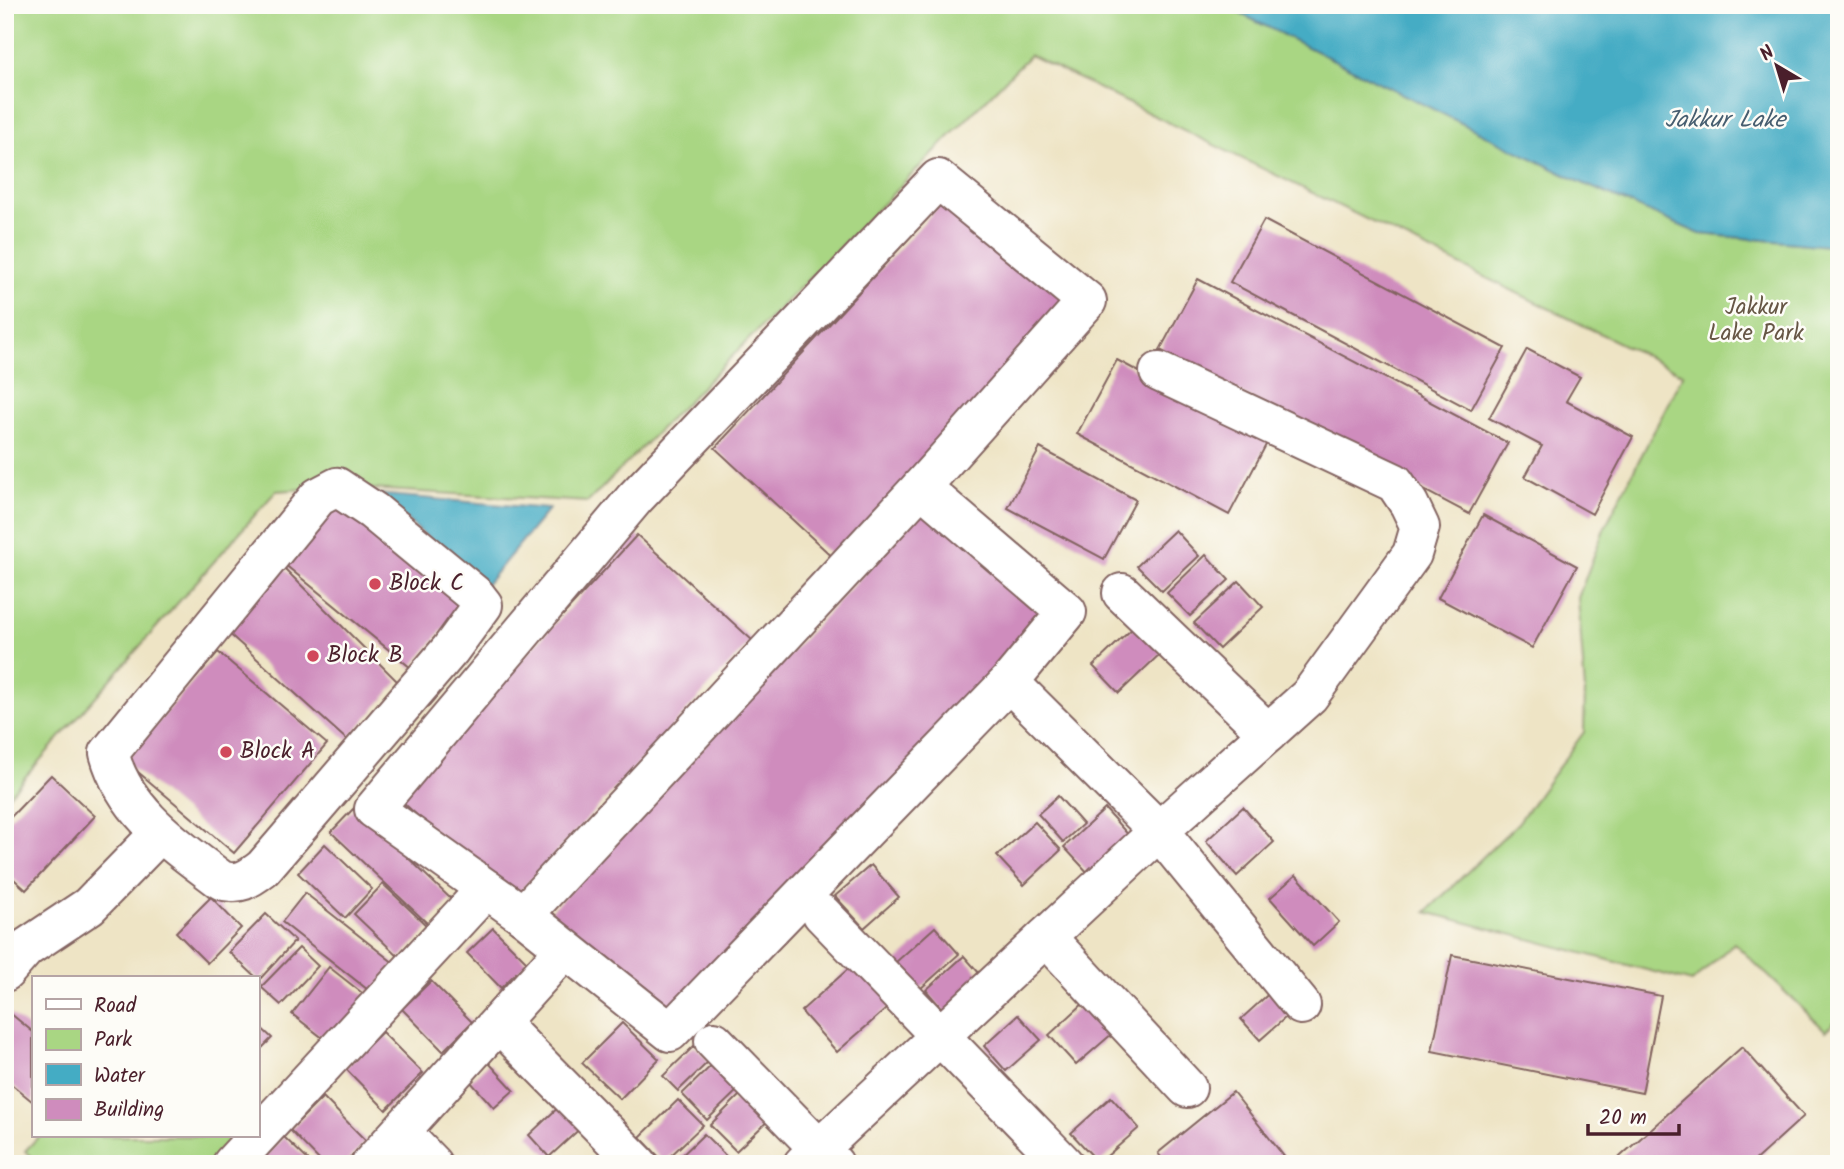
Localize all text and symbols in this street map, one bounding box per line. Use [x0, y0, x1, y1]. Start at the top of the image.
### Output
north arrow [1742, 32, 1812, 102]
text: N [1754, 39, 1782, 70]
water label: Jakkur Lake [1665, 101, 1787, 140]
park label: Jakkur Lake Park [1708, 290, 1804, 352]
place label: Block C [389, 566, 464, 602]
marker: Block C [367, 576, 383, 592]
place label: Block B [327, 638, 403, 674]
marker: Block B [305, 648, 321, 664]
place label: Block A [240, 734, 315, 770]
marker: Block A [218, 744, 234, 760]
legend [32, 976, 259, 1138]
text: Road [94, 990, 137, 1023]
text: Park [94, 1024, 132, 1057]
text: Water [94, 1060, 146, 1093]
scale bar [1588, 1092, 1680, 1136]
text: Building [94, 1094, 164, 1127]
text: 20 m [1599, 1102, 1647, 1135]

